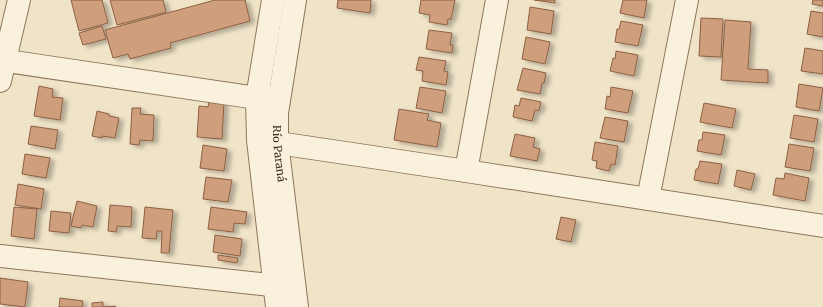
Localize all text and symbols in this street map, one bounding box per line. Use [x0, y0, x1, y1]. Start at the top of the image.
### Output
street label: Río Paraná [270, 125, 289, 183]

